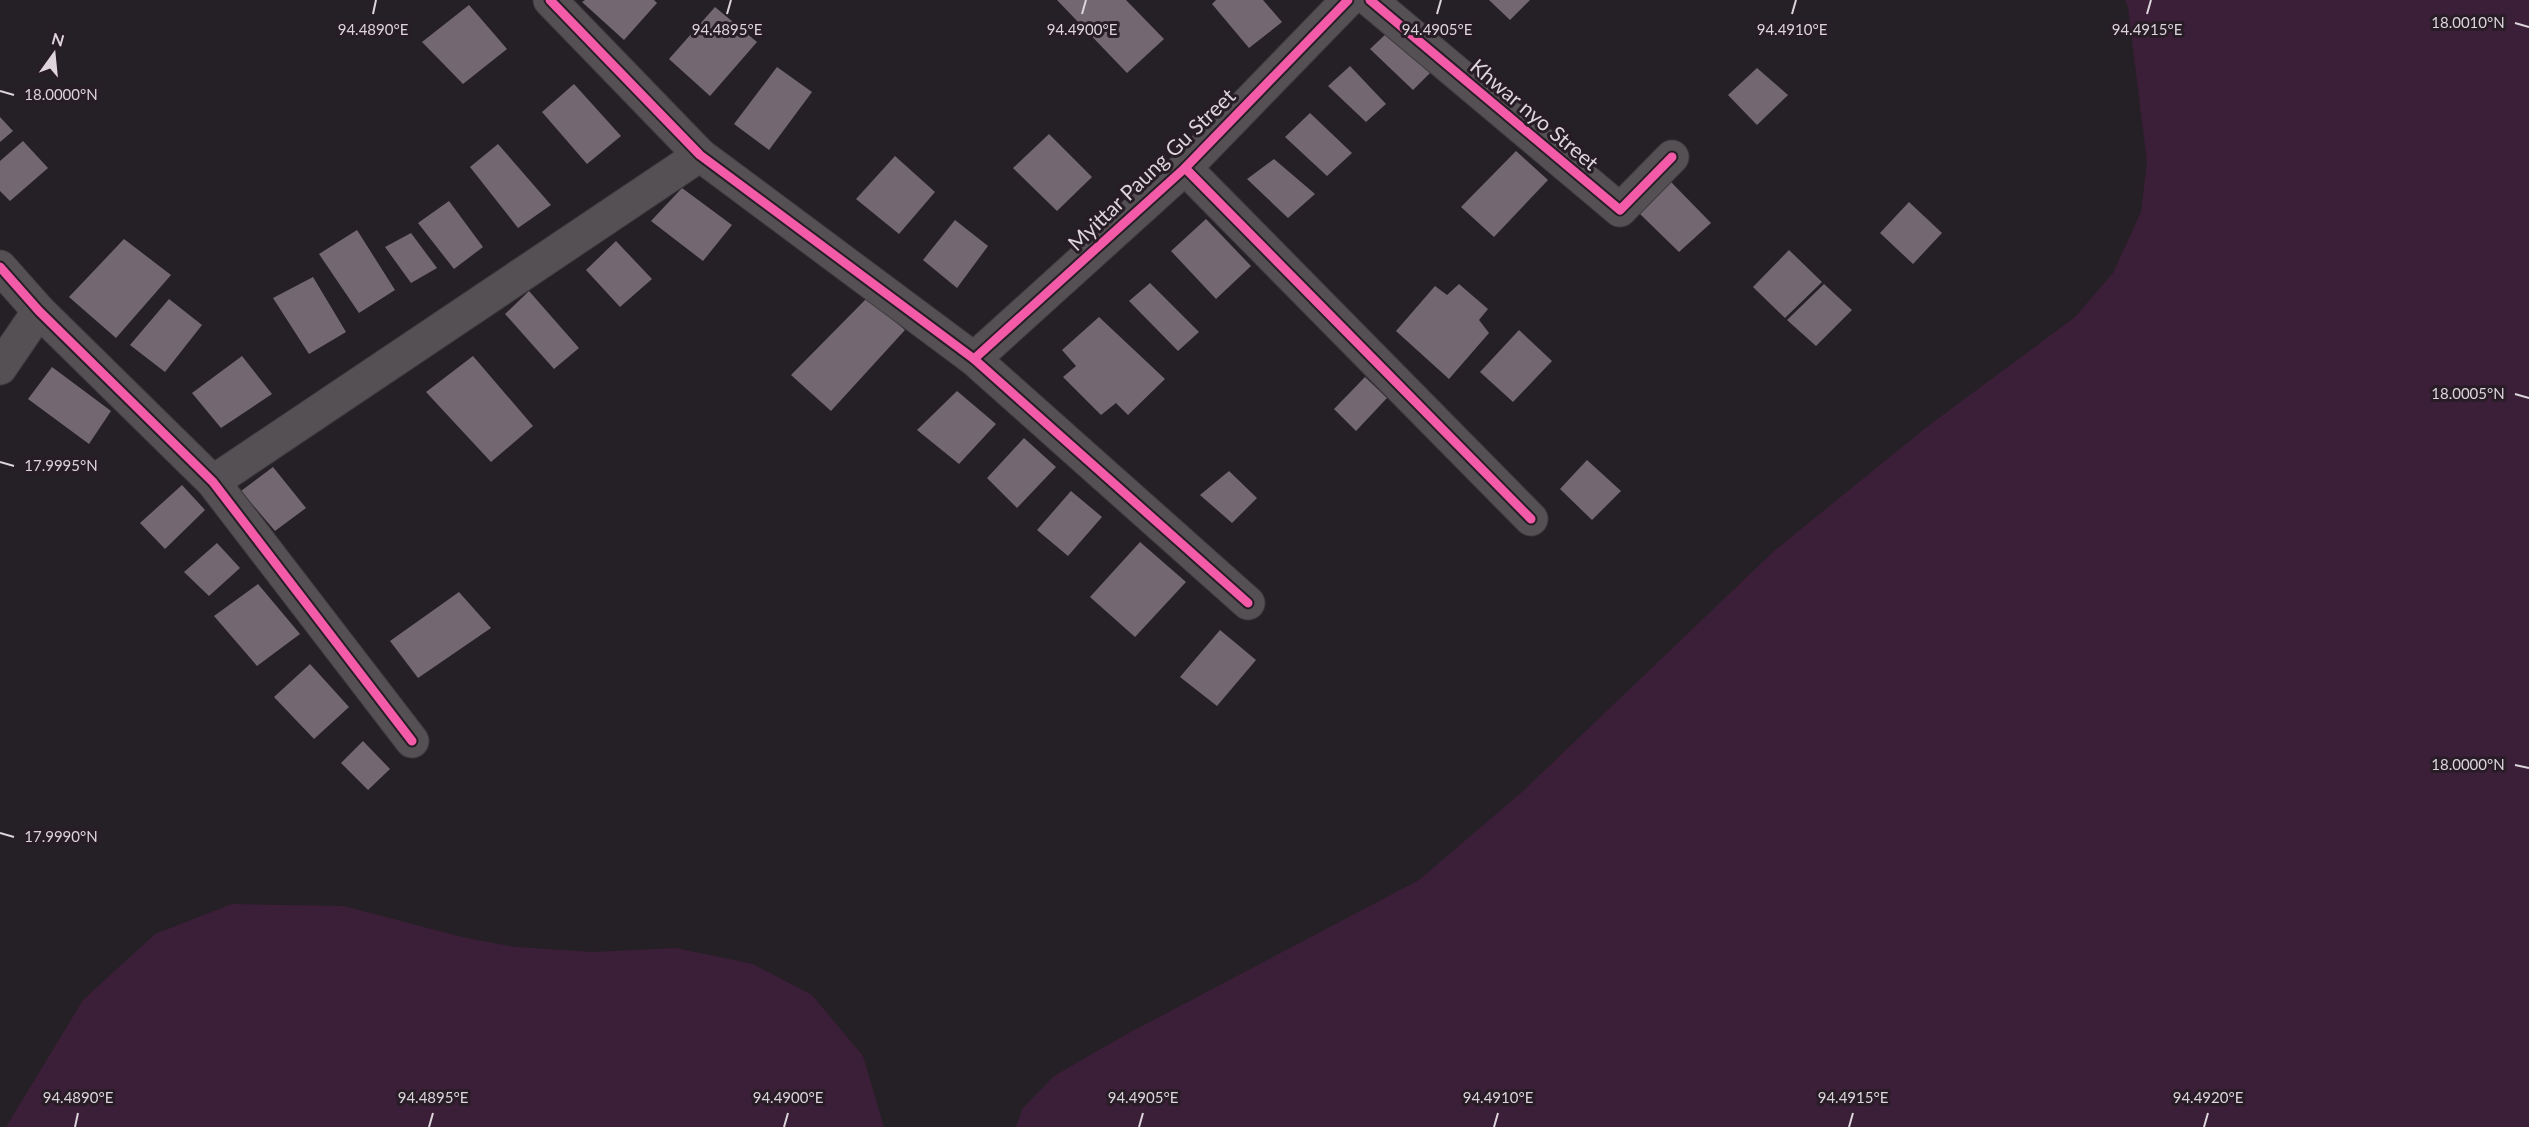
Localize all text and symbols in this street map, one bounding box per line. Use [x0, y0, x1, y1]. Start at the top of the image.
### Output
text: 18.0010°N [2431, 13, 2505, 31]
text: 94.4890°E [338, 20, 408, 38]
text: 94.4895°E [692, 20, 762, 38]
text: 94.4900°E [1047, 20, 1117, 38]
text: 94.4905°E [1402, 20, 1472, 38]
text: 94.4910°E [1757, 20, 1827, 38]
text: 94.4915°E [2112, 20, 2182, 38]
north arrow [24, 24, 84, 84]
text: N [50, 28, 66, 50]
street label: Khwar nyo Street [1466, 53, 1604, 175]
street label: Myittar Paung Gu Street [1062, 82, 1240, 255]
text: 18.0000°N [24, 85, 98, 103]
text: 18.0005°N [2431, 384, 2505, 402]
text: 17.9995°N [24, 456, 98, 474]
text: 18.0000°N [2431, 755, 2505, 773]
text: 17.9990°N [24, 827, 98, 845]
text: 94.4890°E [43, 1088, 113, 1106]
text: 94.4895°E [398, 1088, 468, 1106]
text: 94.4900°E [753, 1088, 823, 1106]
text: 94.4905°E [1108, 1088, 1178, 1106]
text: 94.4910°E [1463, 1088, 1533, 1106]
text: 94.4915°E [1818, 1088, 1888, 1106]
text: 94.4920°E [2173, 1088, 2243, 1106]

